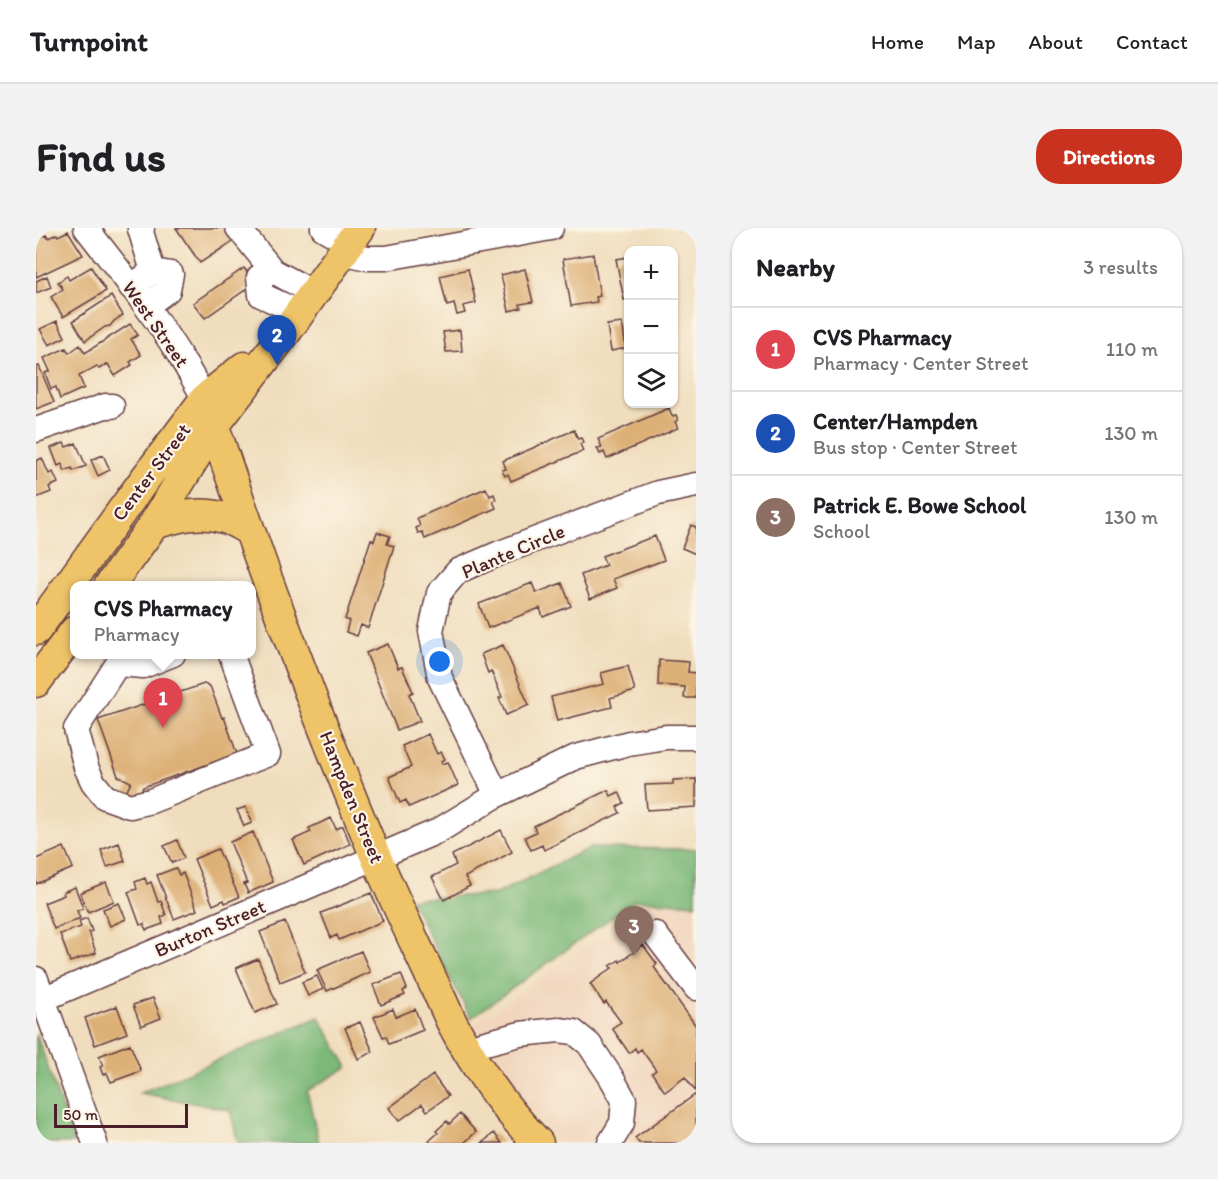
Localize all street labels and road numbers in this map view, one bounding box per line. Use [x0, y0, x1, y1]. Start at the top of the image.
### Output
street label: West Street [117, 276, 195, 372]
street label: Center Street [106, 418, 196, 526]
street label: Plante Circle [458, 518, 568, 584]
street label: Hampden Street [315, 727, 389, 867]
street label: Burton Street [151, 894, 269, 962]

